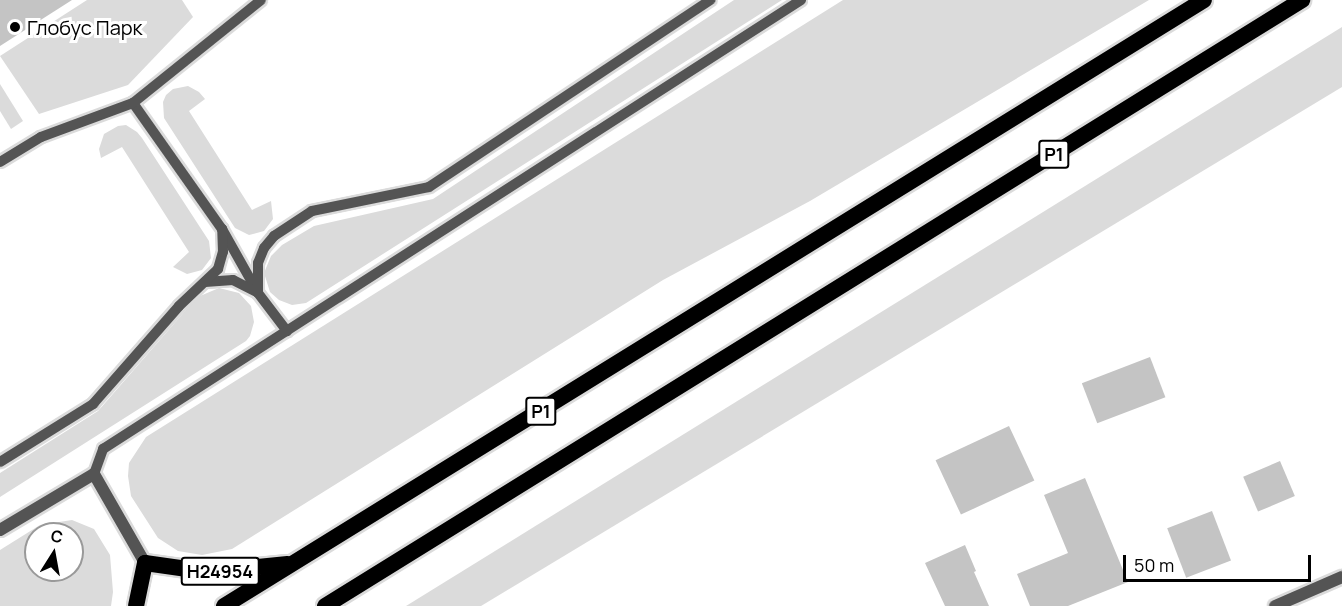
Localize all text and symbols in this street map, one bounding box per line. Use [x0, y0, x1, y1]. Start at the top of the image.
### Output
place label: Глобус Парк [27, 15, 143, 39]
marker: Глобус Парк [8, 20, 22, 34]
road number: Р1 [1038, 139, 1070, 169]
road number: Р1 [524, 396, 558, 426]
north arrow [24, 522, 84, 582]
text: С [49, 524, 65, 548]
scale bar [1126, 543, 1314, 581]
text: 50 m [1134, 553, 1174, 577]
road number: Н24954 [180, 556, 260, 586]

